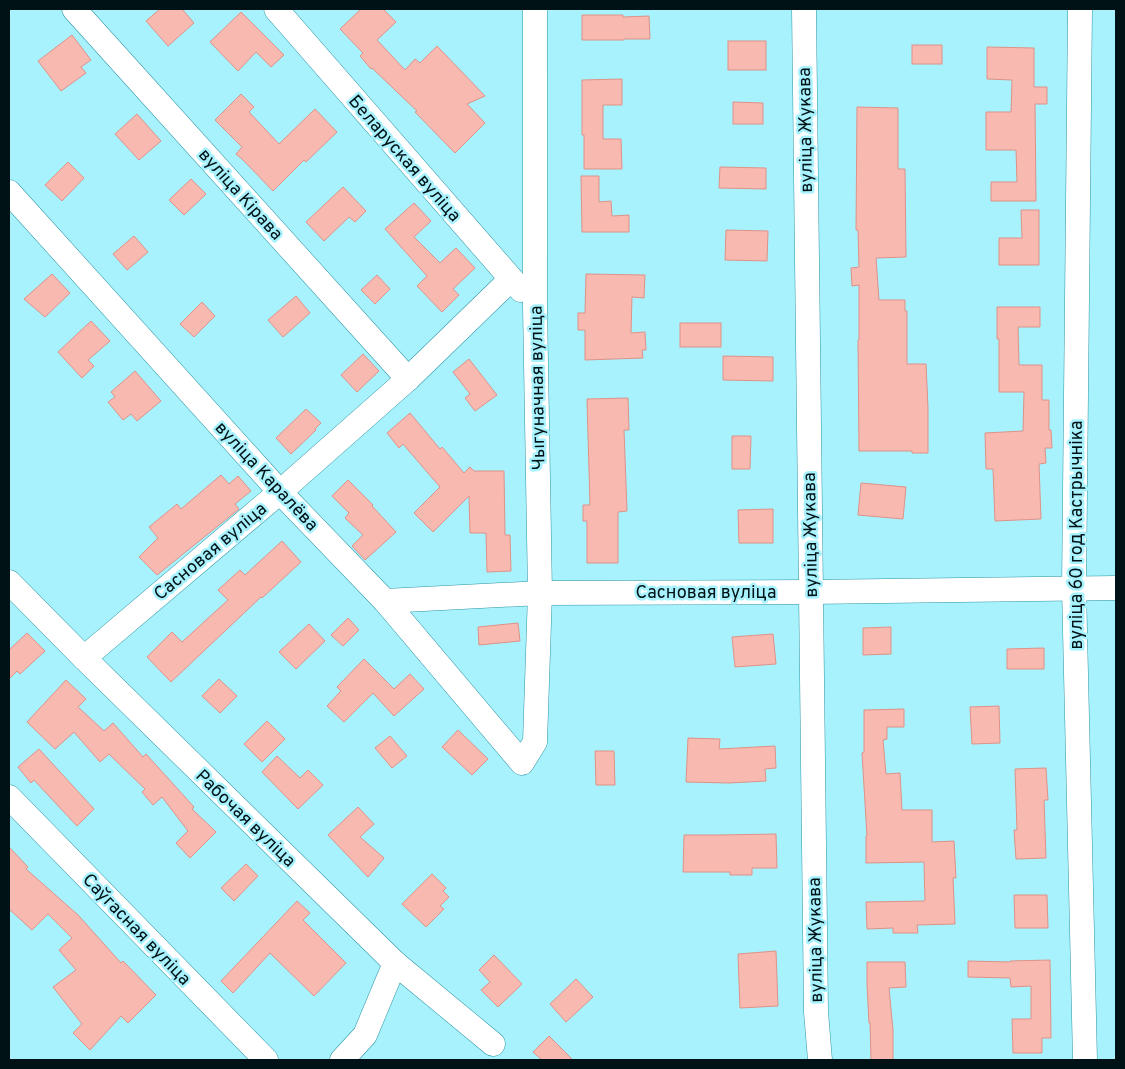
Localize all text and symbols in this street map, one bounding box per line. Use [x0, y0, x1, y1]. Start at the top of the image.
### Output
street label: вуліца Жукава [794, 67, 819, 193]
street label: Беларуская вуліца [342, 91, 465, 227]
street label: вуліца Кірава [193, 144, 287, 246]
street label: Чыгуначная вуліца [526, 305, 551, 471]
street label: вуліца Каралёва [209, 417, 323, 537]
street label: вуліца 60 год Кастрычніка [1066, 421, 1089, 649]
street label: вуліца Жукава [799, 472, 824, 598]
street label: Сасновая вуліца [150, 498, 272, 606]
street label: Сасновая вуліца [636, 582, 776, 605]
street label: Рабочая вуліца [190, 765, 300, 873]
street label: Саўгасная вуліца [77, 869, 195, 991]
street label: вуліца Жукава [804, 877, 829, 1003]

